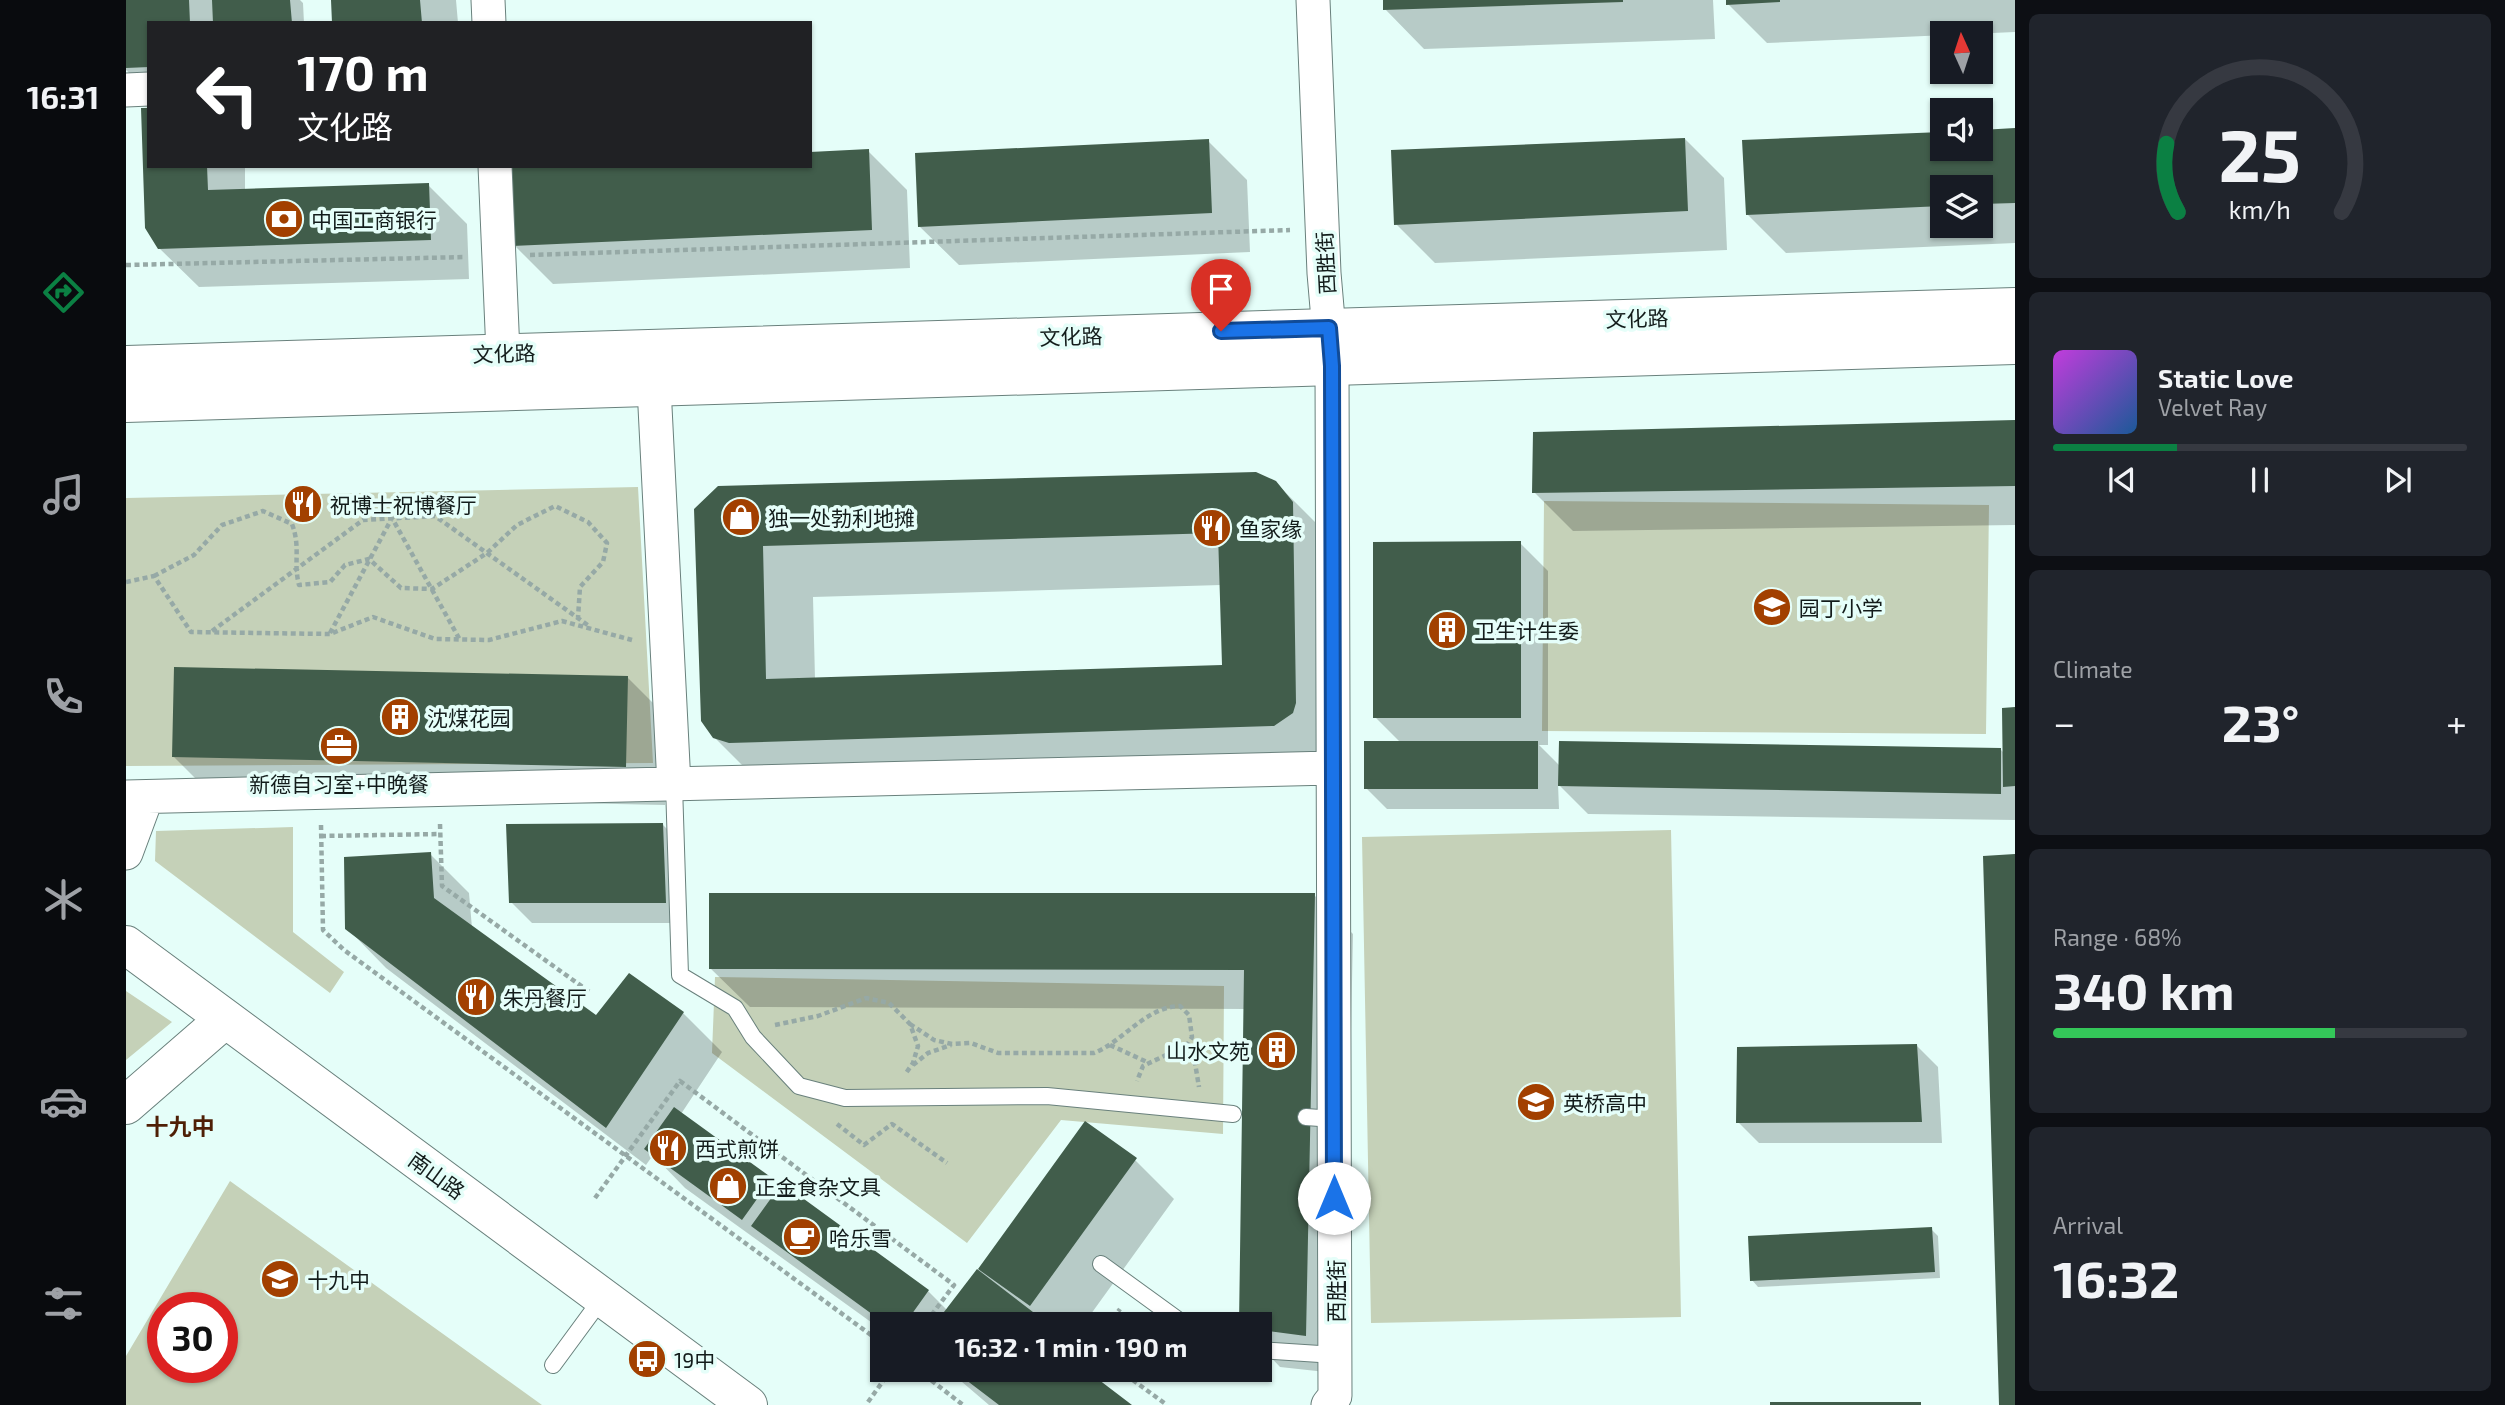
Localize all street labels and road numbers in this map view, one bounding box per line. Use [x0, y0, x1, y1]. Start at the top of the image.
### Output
street label: 西胜街 [1311, 231, 1339, 295]
street label: 文化路 [1605, 304, 1669, 332]
street label: 文化路 [1039, 322, 1103, 350]
street label: 文化路 [472, 339, 536, 367]
street label: 南山路 [404, 1146, 470, 1204]
street label: 西胜街 [1323, 1260, 1348, 1323]

